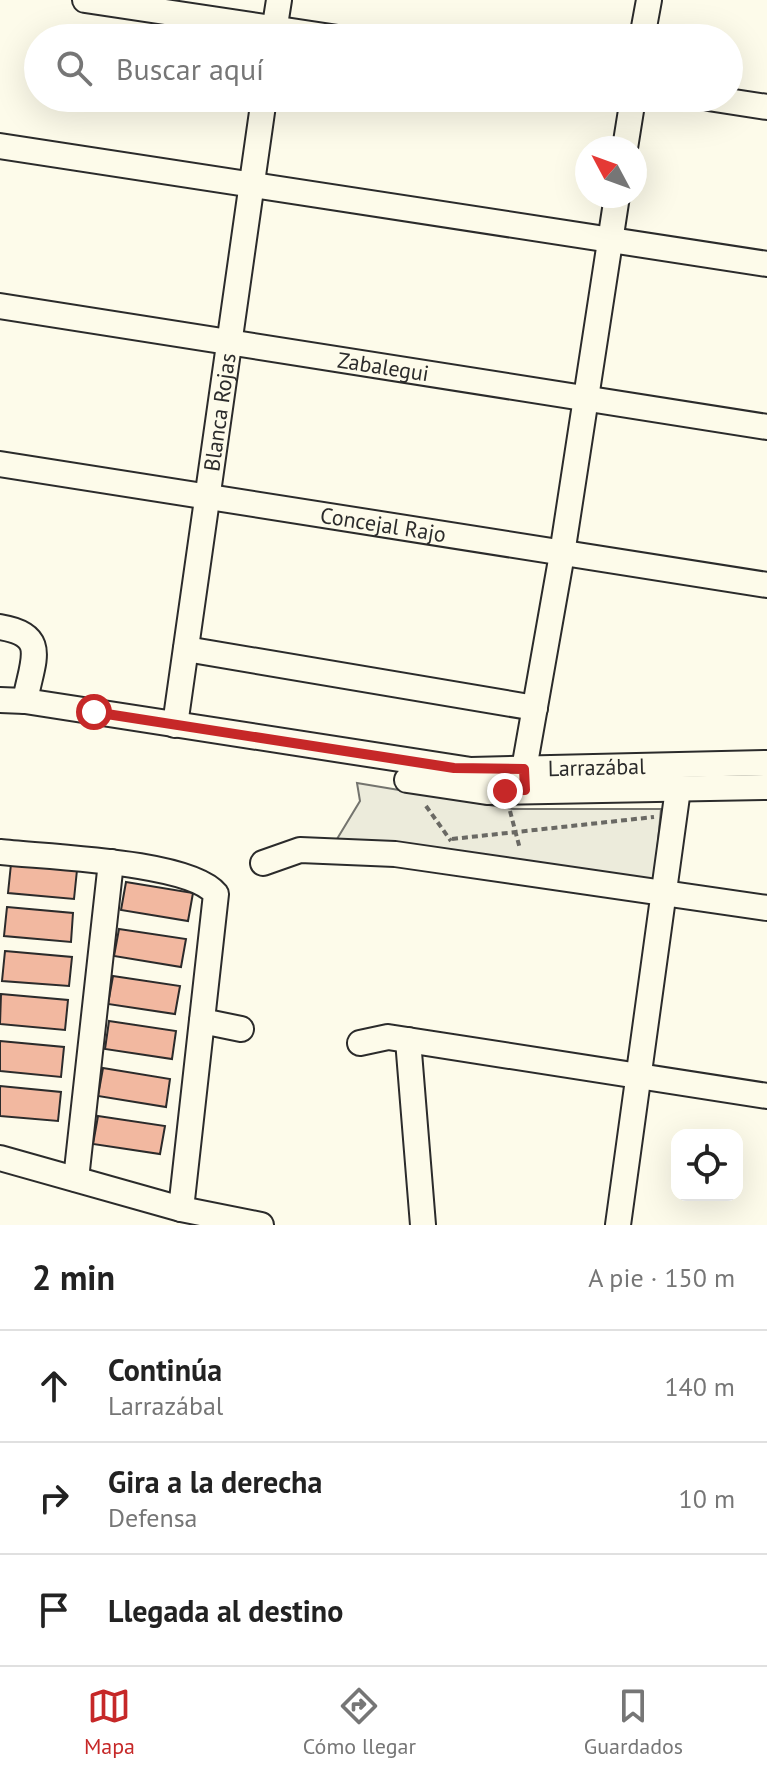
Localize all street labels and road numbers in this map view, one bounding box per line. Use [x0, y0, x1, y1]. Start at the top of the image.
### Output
street label: Zabalegui [336, 345, 431, 387]
street label: Blanca Rojas [197, 351, 242, 473]
street label: Concejal Rajo [318, 501, 448, 548]
street label: Larrazábal [547, 752, 646, 782]

